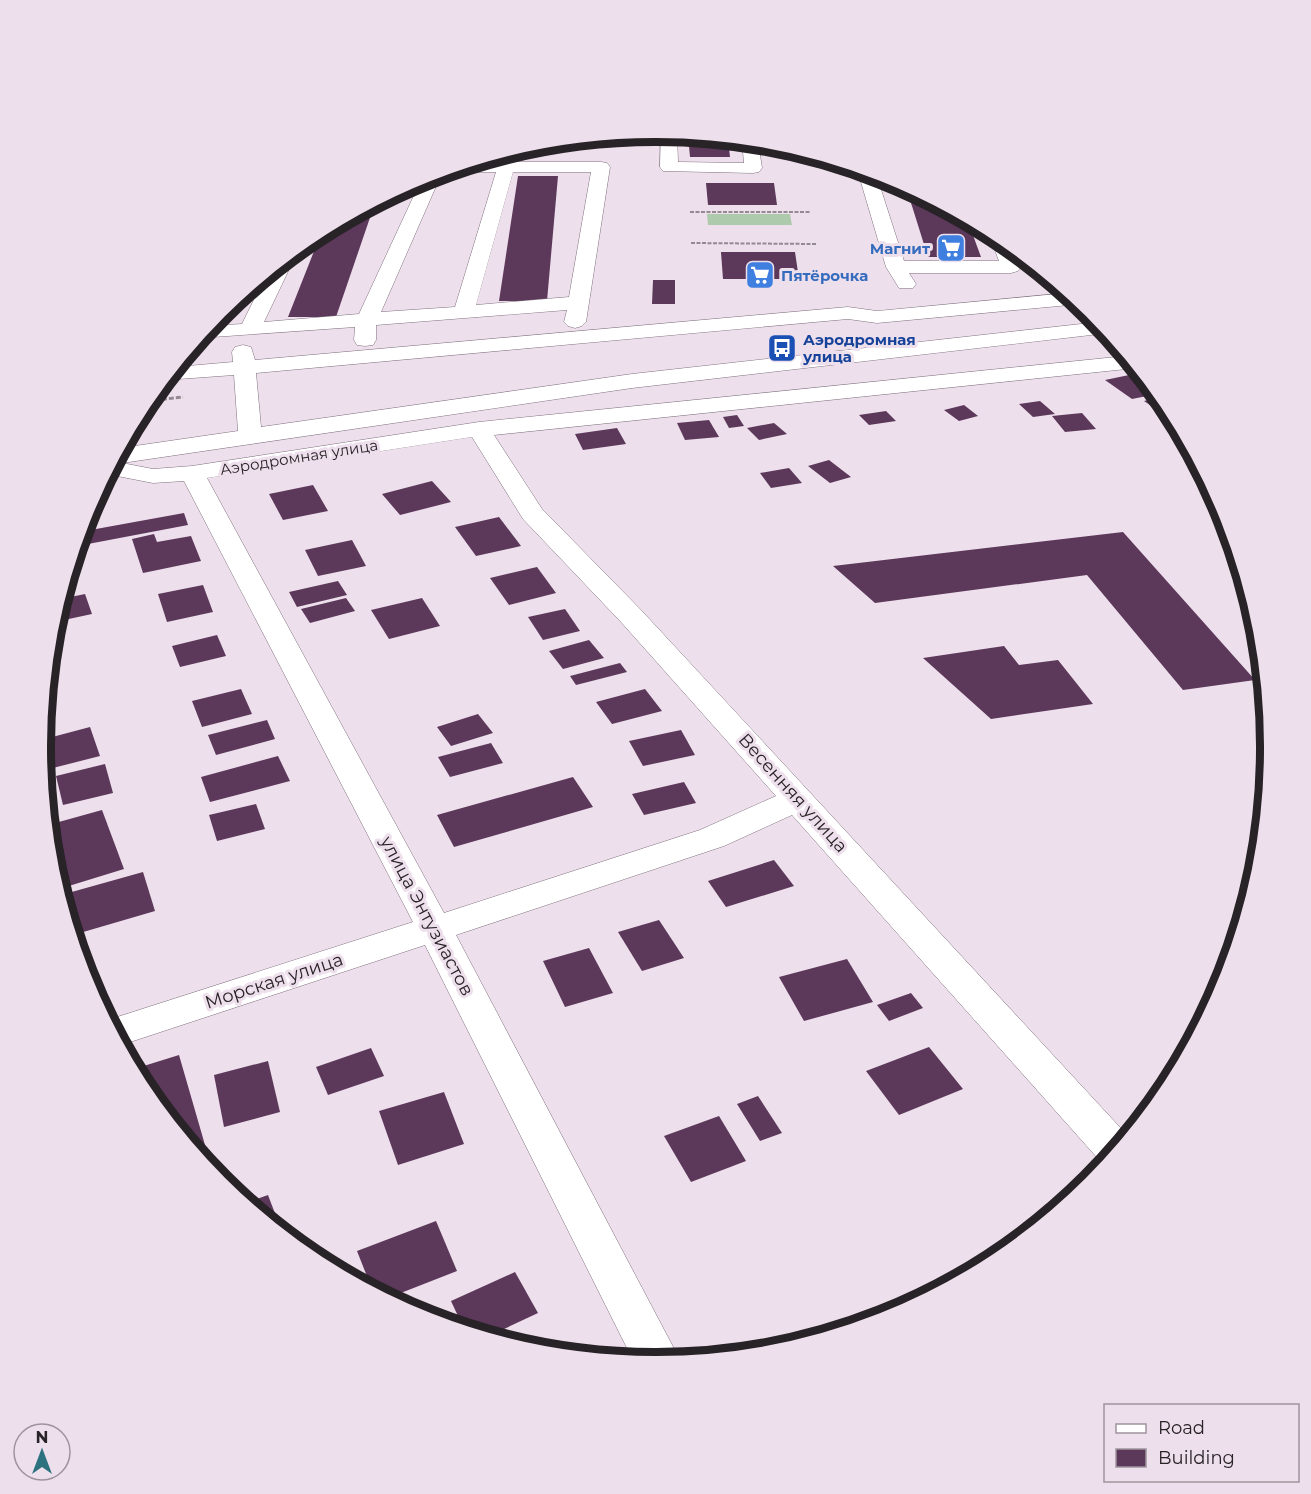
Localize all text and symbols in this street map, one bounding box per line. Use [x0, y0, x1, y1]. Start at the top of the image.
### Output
supermarket icon: Магнит [935, 232, 967, 264]
place label: Магнит [870, 239, 930, 258]
supermarket icon: Пятёрочка [744, 259, 776, 291]
place label: Пятёрочка [781, 266, 868, 285]
place label: Аэродромная улица [802, 330, 916, 366]
bus stop icon: Аэродромная улица [766, 332, 798, 364]
street label: Аэродромная улица [219, 435, 379, 479]
street label: Весенняя улица [734, 729, 852, 857]
street label: улица Энтузиастов [375, 832, 478, 999]
street label: Морская улица [202, 948, 346, 1014]
legend [1104, 1404, 1299, 1482]
text: Road [1158, 1417, 1205, 1439]
north arrow [12, 1422, 72, 1482]
text: N [36, 1428, 48, 1447]
text: Building [1158, 1447, 1235, 1469]

